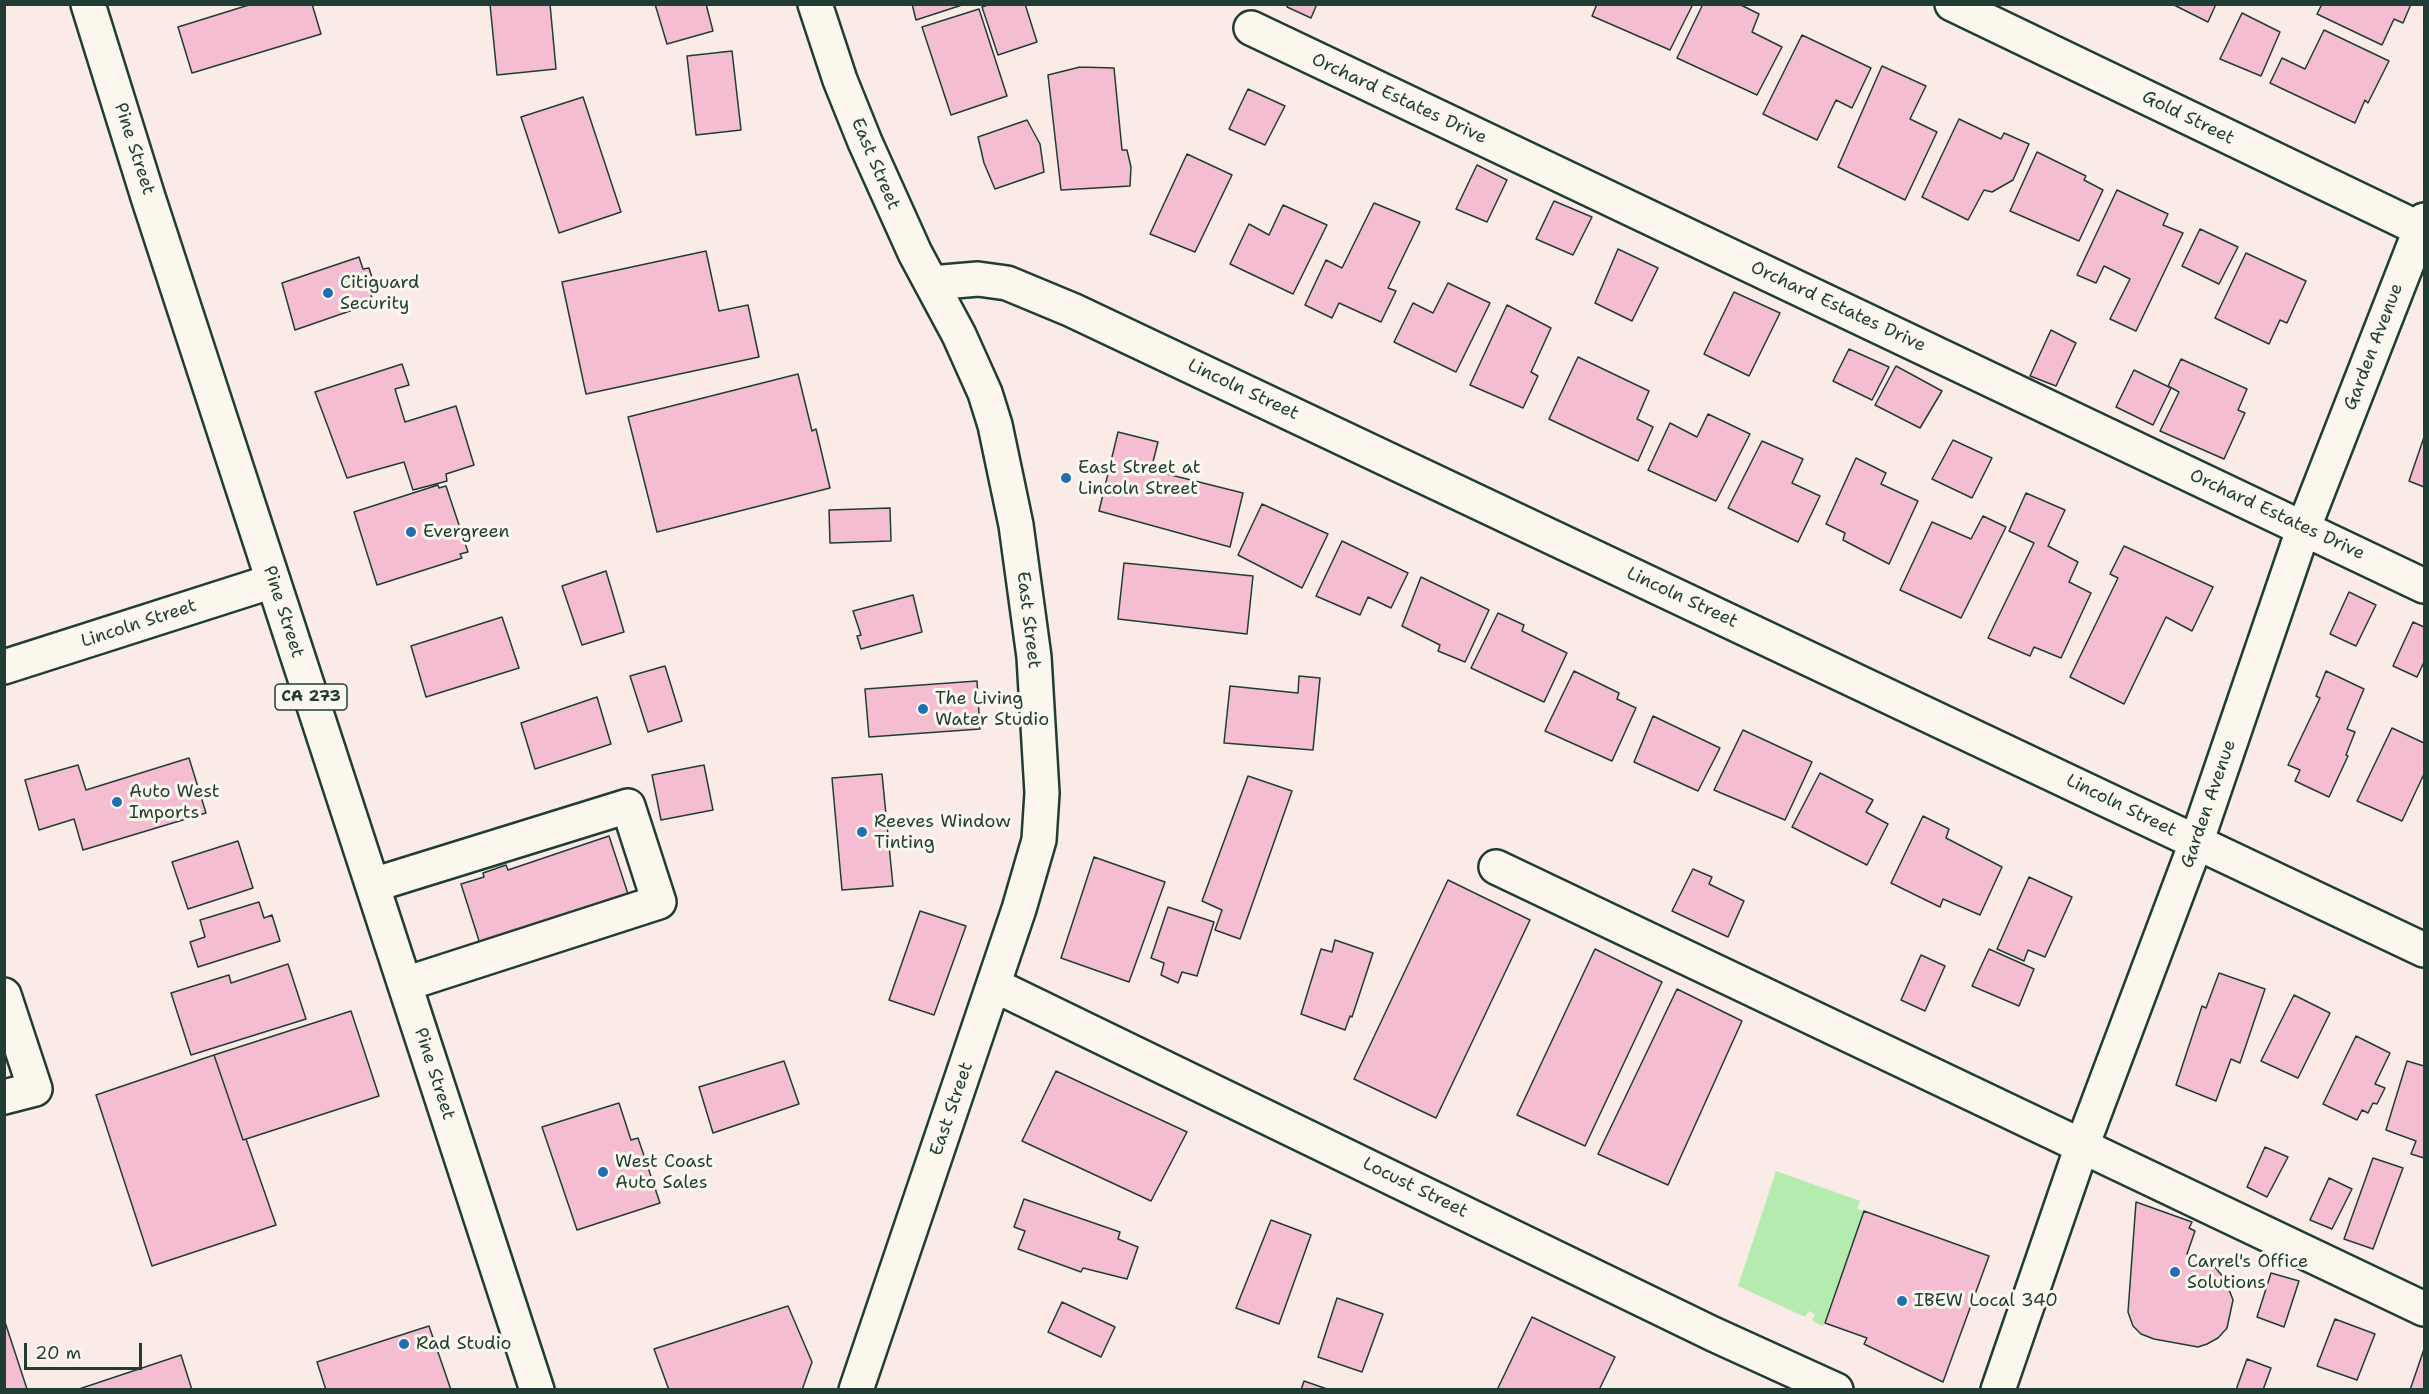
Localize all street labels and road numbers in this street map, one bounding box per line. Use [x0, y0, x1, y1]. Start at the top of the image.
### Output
street label: Orchard Estates Drive [1308, 49, 1490, 149]
street label: Gold Street [2138, 86, 2238, 150]
street label: Pine Street [109, 100, 159, 198]
street label: East Street [846, 115, 904, 213]
street label: Orchard Estates Drive [1747, 257, 1929, 357]
street label: Garden Avenue [2340, 280, 2408, 414]
street label: Lincoln Street [1184, 355, 1302, 425]
street label: Orchard Estates Drive [2186, 465, 2368, 565]
street label: Pine Street [258, 563, 308, 661]
street label: Lincoln Street [1623, 563, 1741, 633]
street label: East Street [1011, 570, 1045, 670]
street label: Lincoln Street [79, 595, 199, 653]
road number: CA 273 [275, 684, 347, 710]
street label: Garden Avenue [2177, 737, 2241, 871]
street label: Lincoln Street [2062, 770, 2180, 842]
street label: Pine Street [409, 1025, 459, 1123]
street label: East Street [926, 1059, 978, 1159]
street label: Locust Street [1359, 1153, 1471, 1223]

